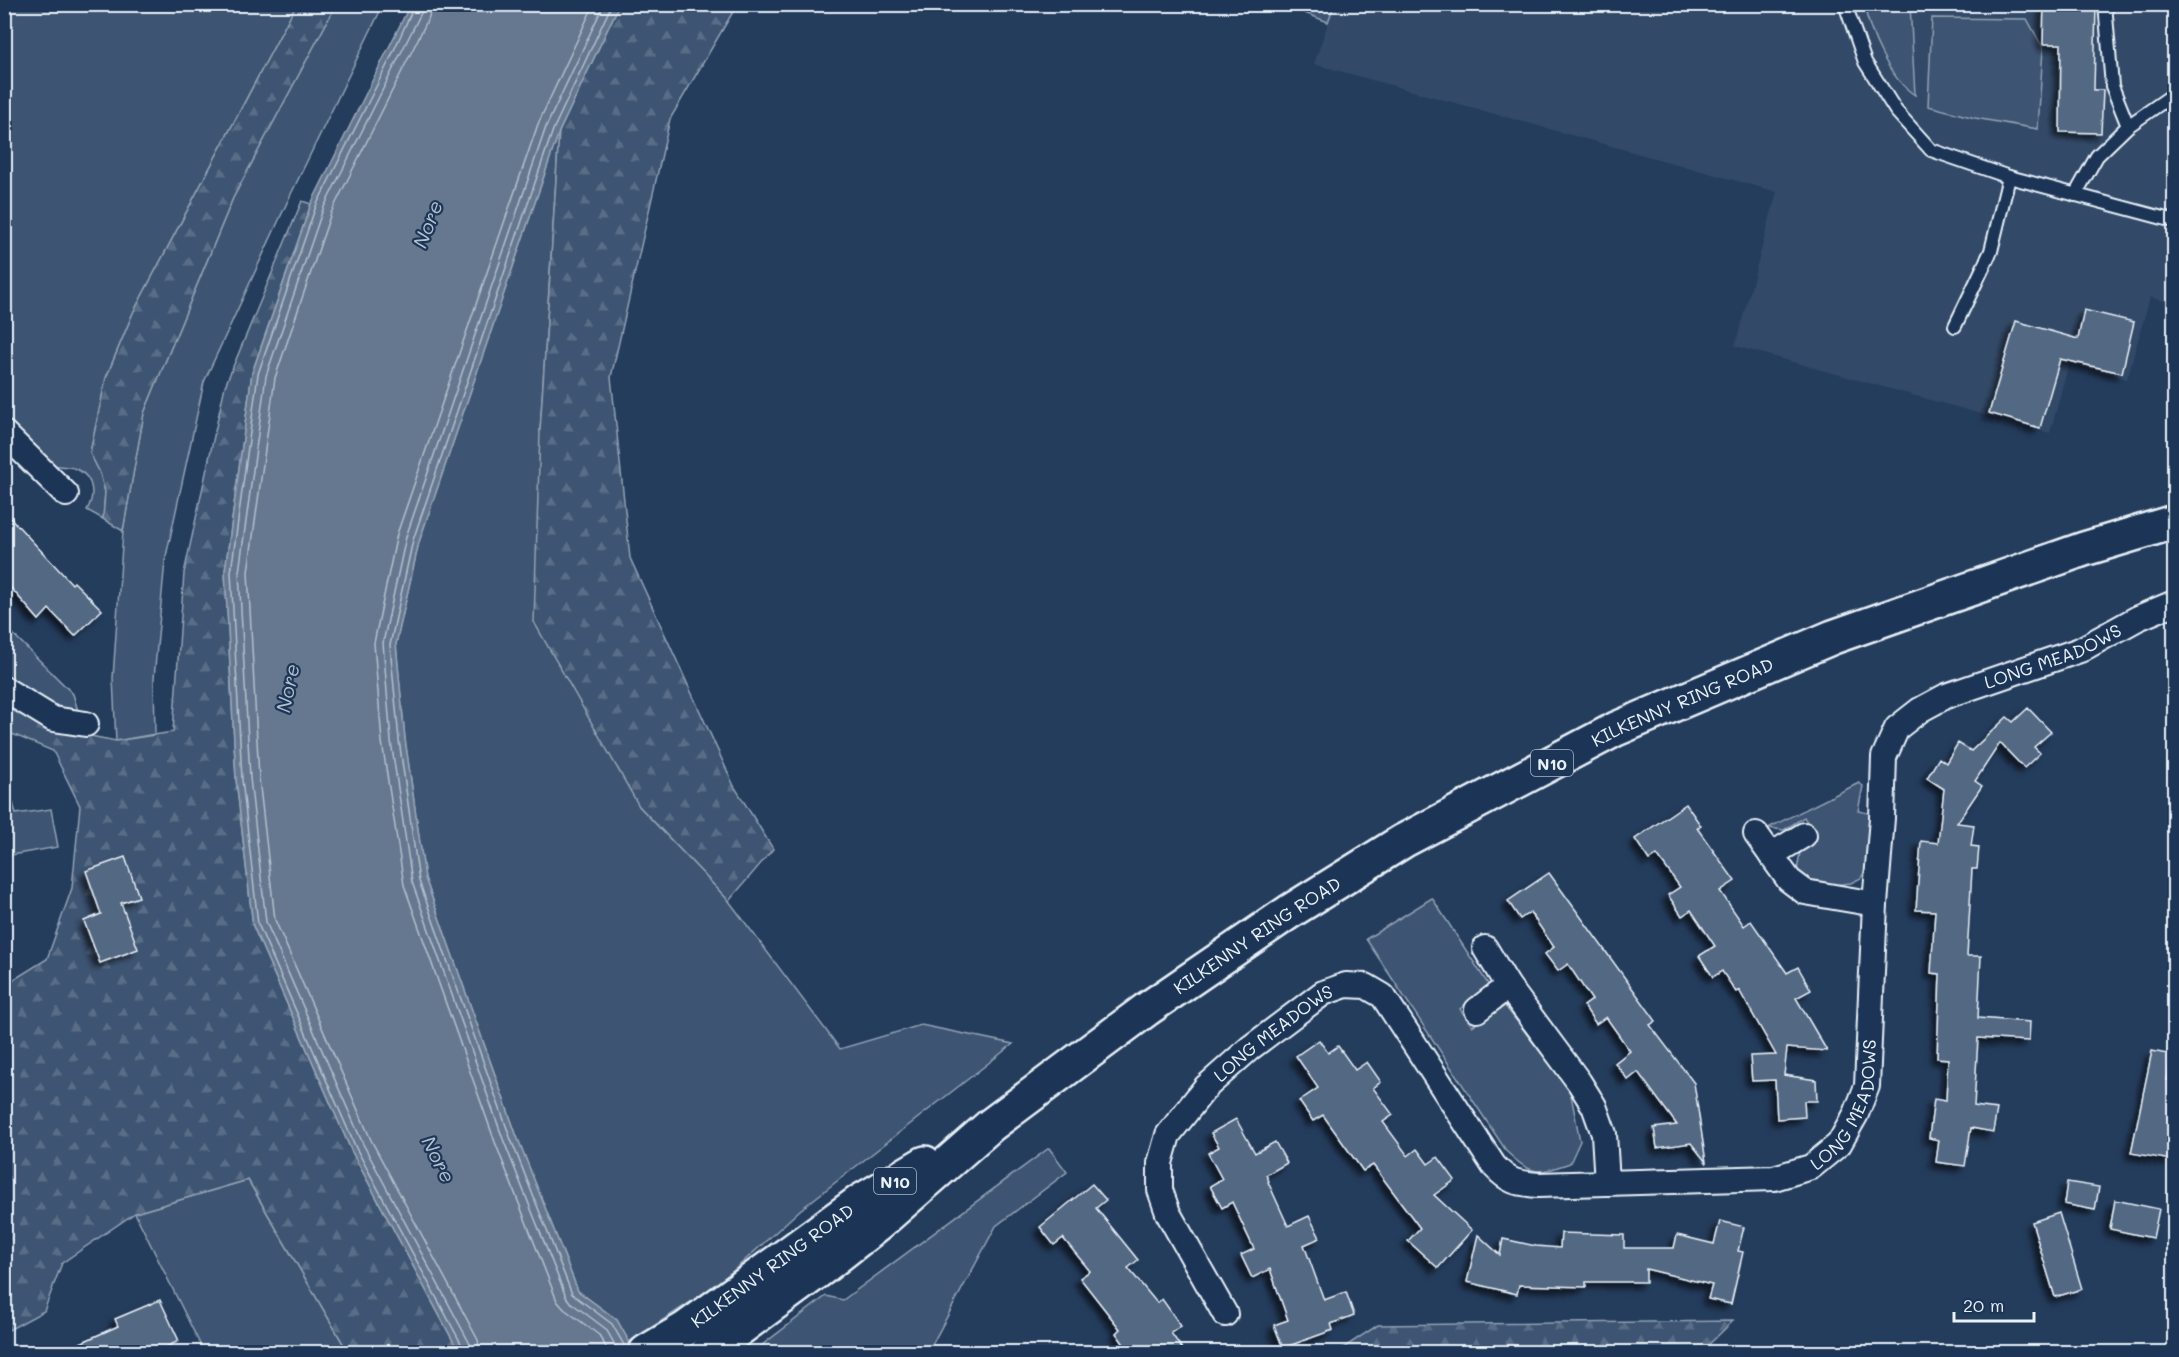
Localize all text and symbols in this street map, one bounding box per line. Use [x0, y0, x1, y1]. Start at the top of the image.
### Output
water label: Nore [406, 196, 448, 252]
street label: LONG MEADOWS [1981, 618, 2125, 694]
street label: KILKENNY RING ROAD [1587, 652, 1777, 752]
water label: Nore [269, 661, 305, 715]
road number: N10 [1531, 750, 1573, 776]
street label: KILKENNY RING ROAD [1169, 871, 1345, 999]
street label: LONG MEADOWS [1208, 979, 1336, 1087]
street label: LONG MEADOWS [1805, 1039, 1881, 1175]
water label: Nore [416, 1131, 462, 1187]
road number: N10 [874, 1168, 916, 1194]
street label: KILKENNY RING ROAD [686, 1198, 858, 1333]
scale bar [1954, 1285, 2034, 1323]
text: 20 m [1963, 1293, 2004, 1317]

